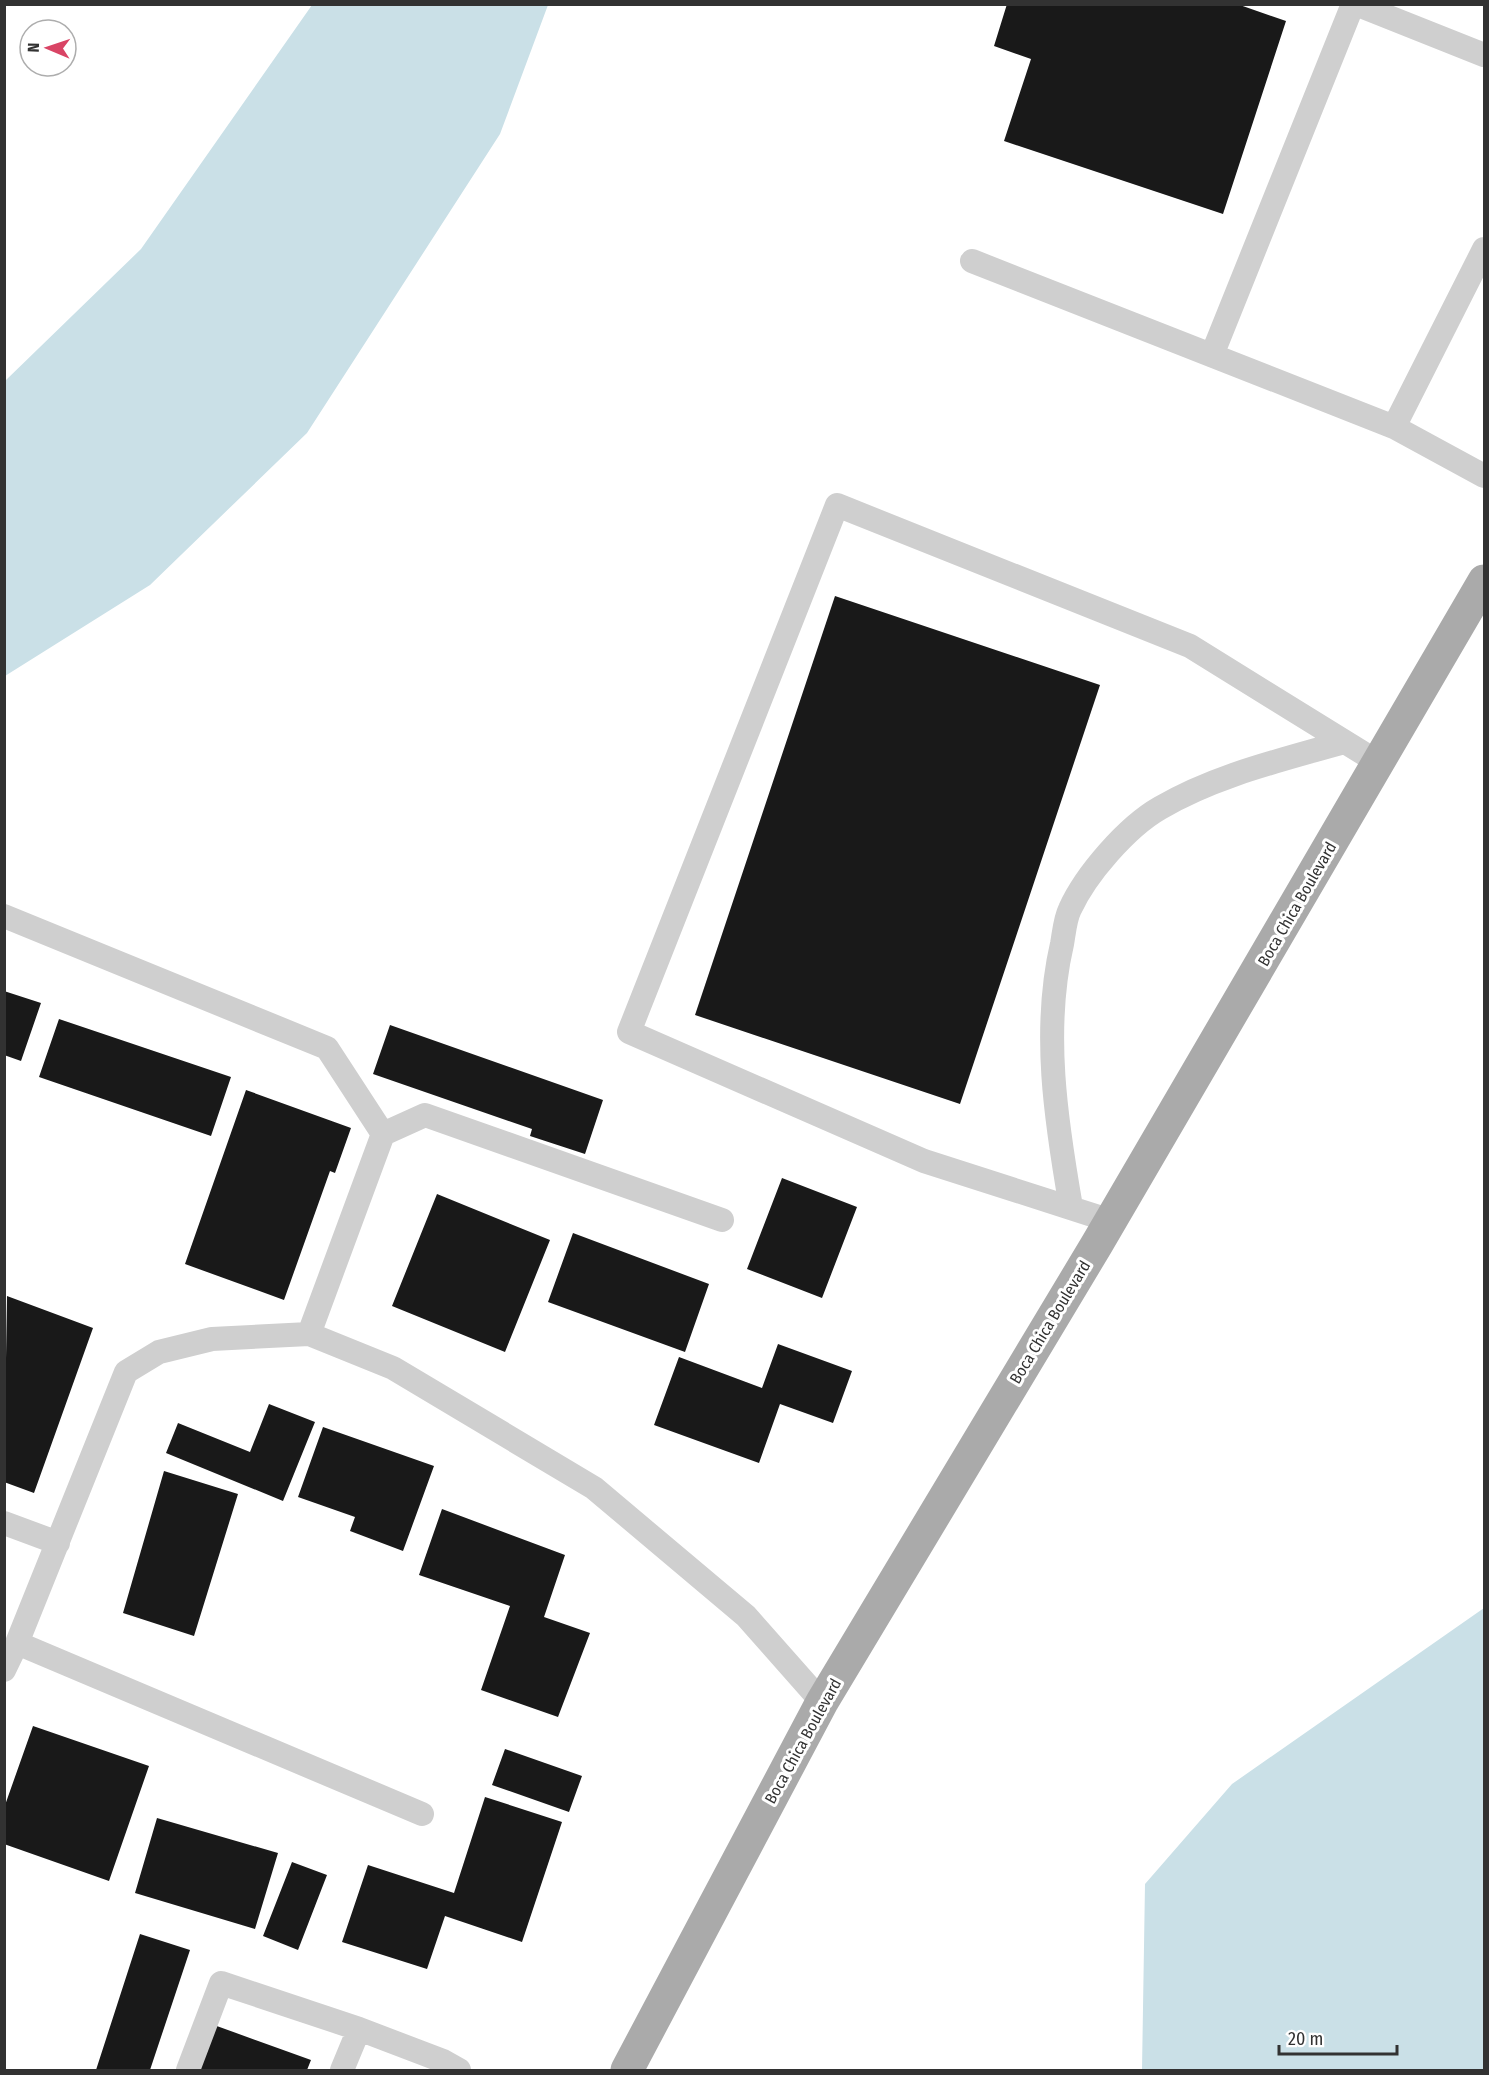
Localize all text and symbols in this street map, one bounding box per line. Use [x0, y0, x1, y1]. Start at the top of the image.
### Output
north arrow [18, 18, 78, 78]
text: N [24, 42, 43, 53]
street label: Boca Chica Boulevard [1254, 839, 1340, 969]
street label: Boca Chica Boulevard [1006, 1257, 1094, 1387]
street label: Boca Chica Boulevard [761, 1675, 845, 1807]
scale bar [1279, 2018, 1398, 2056]
text: 20 m [1288, 2028, 1323, 2050]

